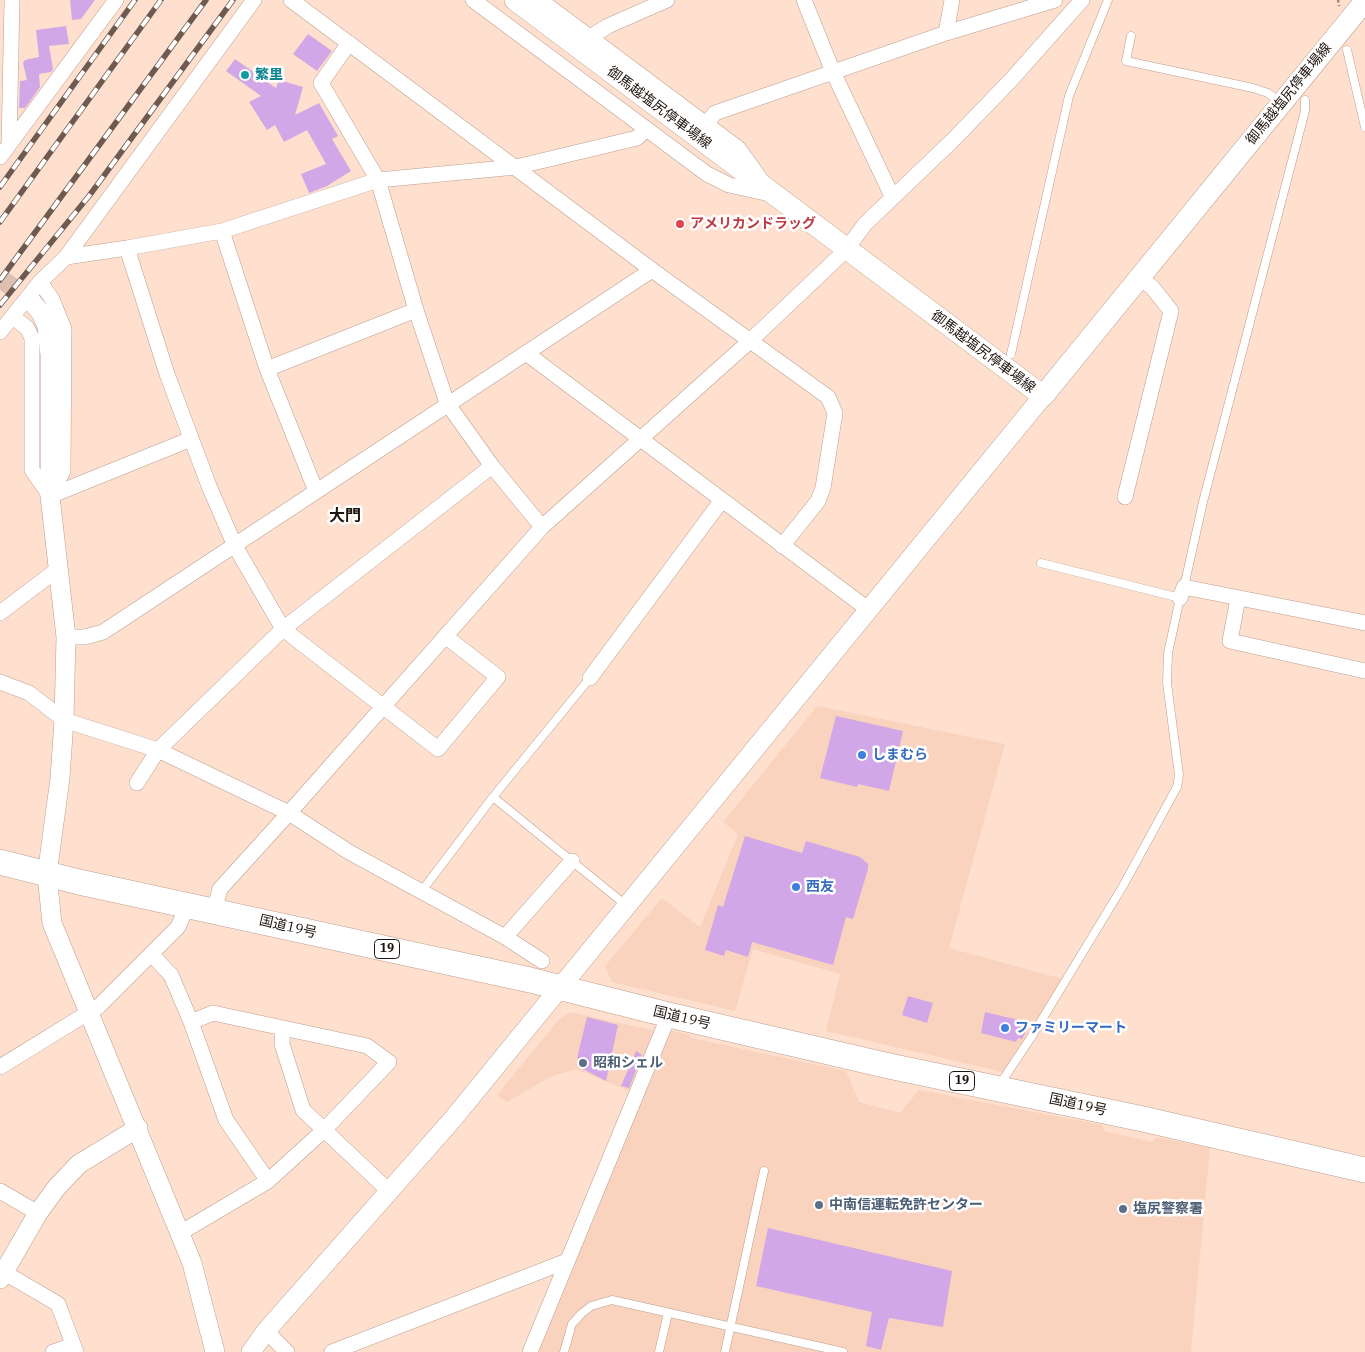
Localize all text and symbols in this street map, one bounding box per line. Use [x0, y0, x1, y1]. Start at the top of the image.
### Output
street label: 御馬越塩尻停車場線 [1243, 40, 1335, 148]
street label: 御馬越塩尻停車場線 [604, 63, 714, 153]
place label: 繁里 [255, 67, 283, 83]
marker: 繁里 [239, 69, 251, 81]
place label: アメリカンドラッグ [690, 216, 816, 232]
marker: アメリカンドラッグ [674, 218, 686, 230]
street label: 御馬越塩尻停車場線 [928, 307, 1038, 397]
district label: 大門 [329, 506, 361, 526]
place label: しまむら [872, 747, 928, 763]
marker: しまむら [856, 749, 868, 761]
place label: 西友 [806, 879, 834, 895]
marker: 西友 [790, 881, 802, 893]
street label: 国道19号 [257, 912, 319, 942]
road number: 19 [374, 940, 400, 959]
street label: 国道19号 [651, 1003, 713, 1033]
place label: ファミリーマート [1015, 1020, 1127, 1036]
marker: ファミリーマート [999, 1022, 1011, 1034]
place label: 昭和シェル [593, 1055, 663, 1071]
marker: 昭和シェル [577, 1057, 589, 1069]
road number: 19 [950, 1072, 974, 1090]
street label: 国道19号 [1047, 1091, 1109, 1119]
place label: 中南信運転免許センター [829, 1197, 983, 1213]
marker: 中南信運転免許センター [813, 1199, 825, 1211]
place label: 塩尻警察署 [1133, 1201, 1203, 1217]
marker: 塩尻警察署 [1117, 1203, 1129, 1215]

